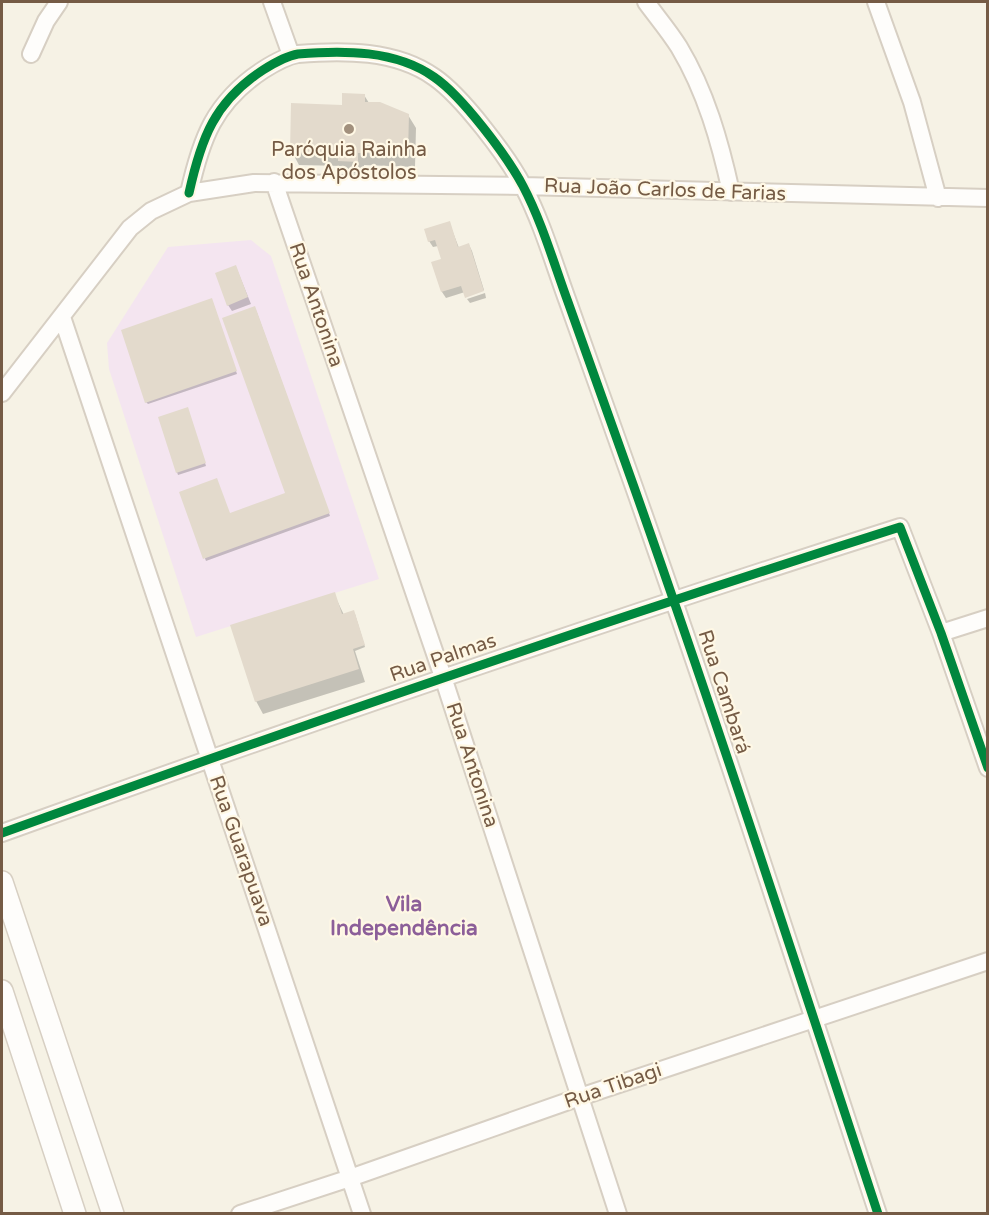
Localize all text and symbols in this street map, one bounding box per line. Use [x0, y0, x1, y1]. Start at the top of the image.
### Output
marker: Paróquia Rainha dos Apóstolos [342, 122, 356, 136]
place label: Paróquia Rainha dos Apóstolos [271, 138, 427, 185]
street label: Rua João Carlos de Farias [544, 174, 786, 206]
street label: Rua Antonina [284, 240, 348, 370]
street label: Rua Cambará [693, 627, 755, 757]
street label: Rua Palmas [387, 629, 499, 687]
street label: Rua Antonina [441, 700, 503, 830]
street label: Rua Guarapuava [204, 772, 278, 930]
district label: Vila Independência [330, 892, 478, 941]
street label: Rua Tibagi [561, 1058, 665, 1114]

